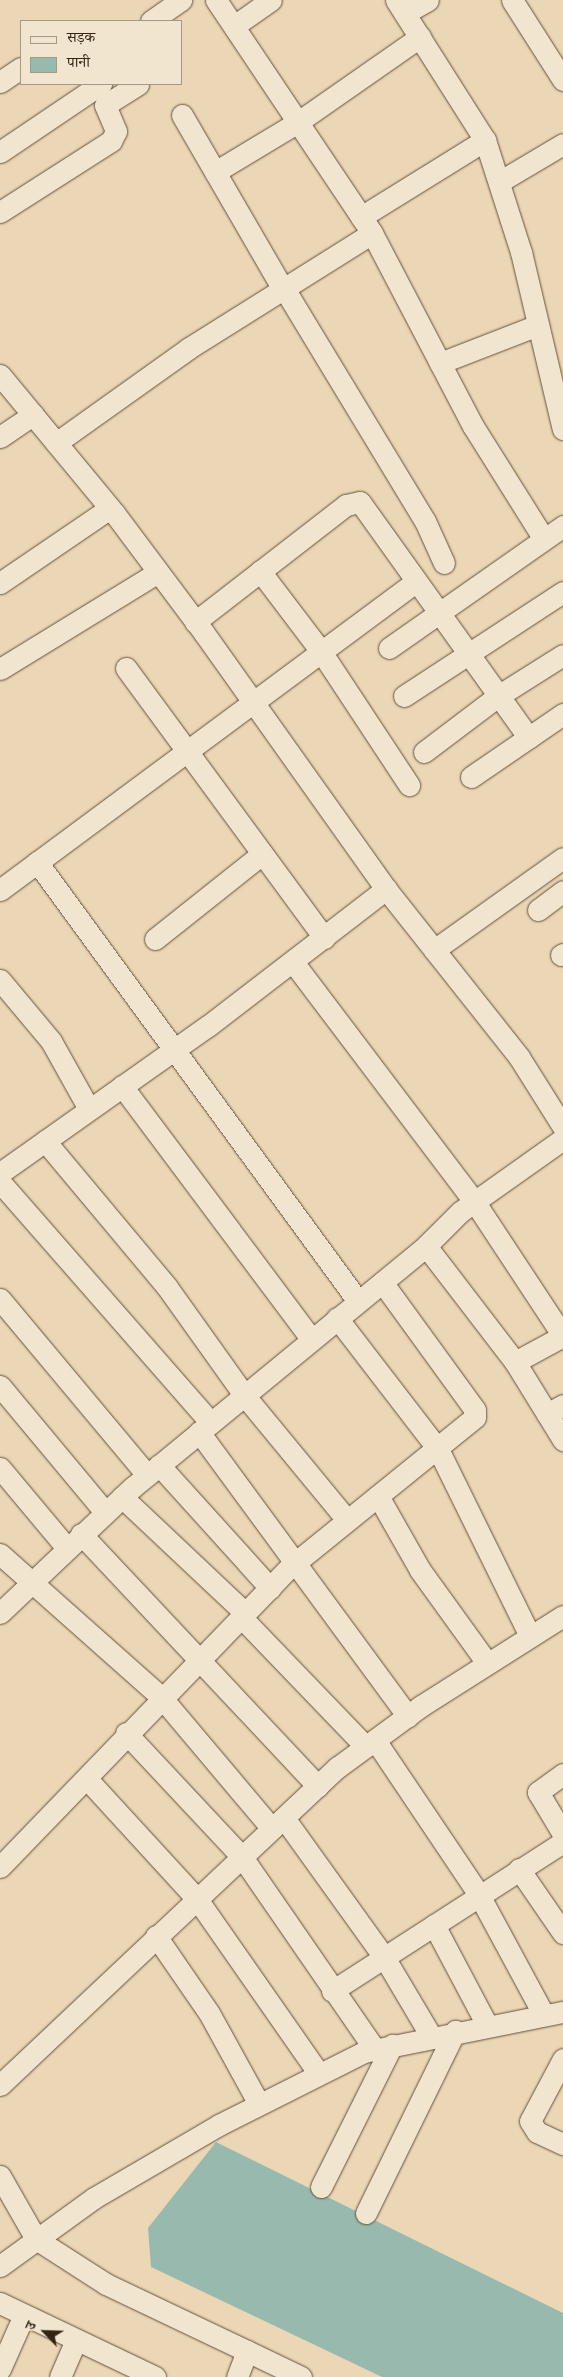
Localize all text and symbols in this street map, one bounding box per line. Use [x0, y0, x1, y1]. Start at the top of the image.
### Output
legend [20, 20, 182, 85]
text: सड़क [67, 28, 95, 47]
text: पानी [67, 53, 90, 72]
north arrow [20, 2307, 70, 2357]
text: उ [22, 2319, 41, 2333]

